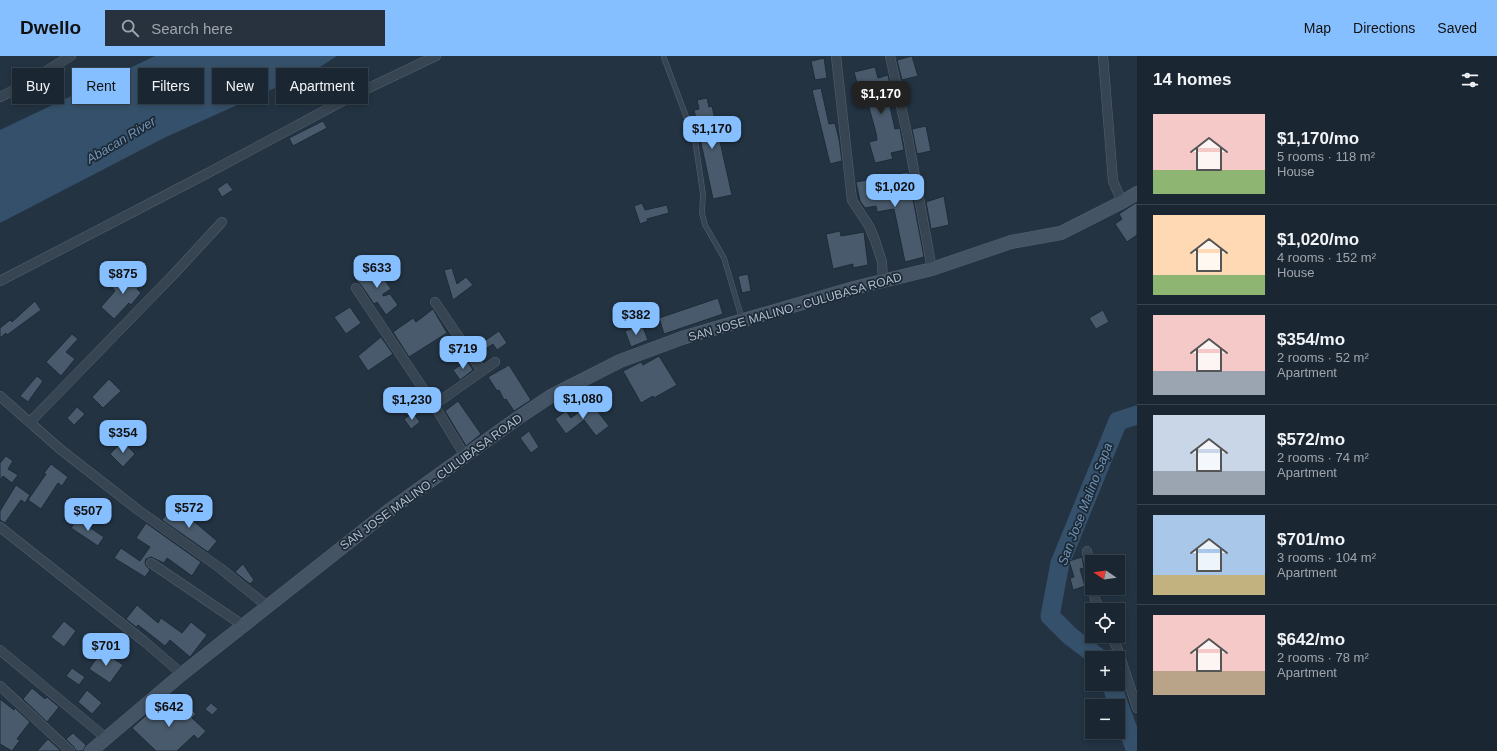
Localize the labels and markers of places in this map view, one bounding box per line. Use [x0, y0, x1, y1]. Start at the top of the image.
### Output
pin: $1,170 [848, 81, 914, 115]
pin: $1,170 [679, 116, 745, 150]
pin: $1,020 [862, 174, 928, 208]
pin: $633 [353, 255, 401, 289]
pin: $875 [99, 261, 147, 295]
pin: $382 [612, 302, 660, 336]
pin: $719 [439, 336, 487, 370]
pin: $1,080 [550, 386, 616, 420]
pin: $1,230 [379, 387, 445, 421]
pin: $354 [99, 420, 147, 454]
pin: $572 [165, 495, 213, 529]
pin: $507 [64, 498, 112, 532]
pin: $701 [82, 633, 130, 667]
pin: $642 [145, 694, 193, 728]

